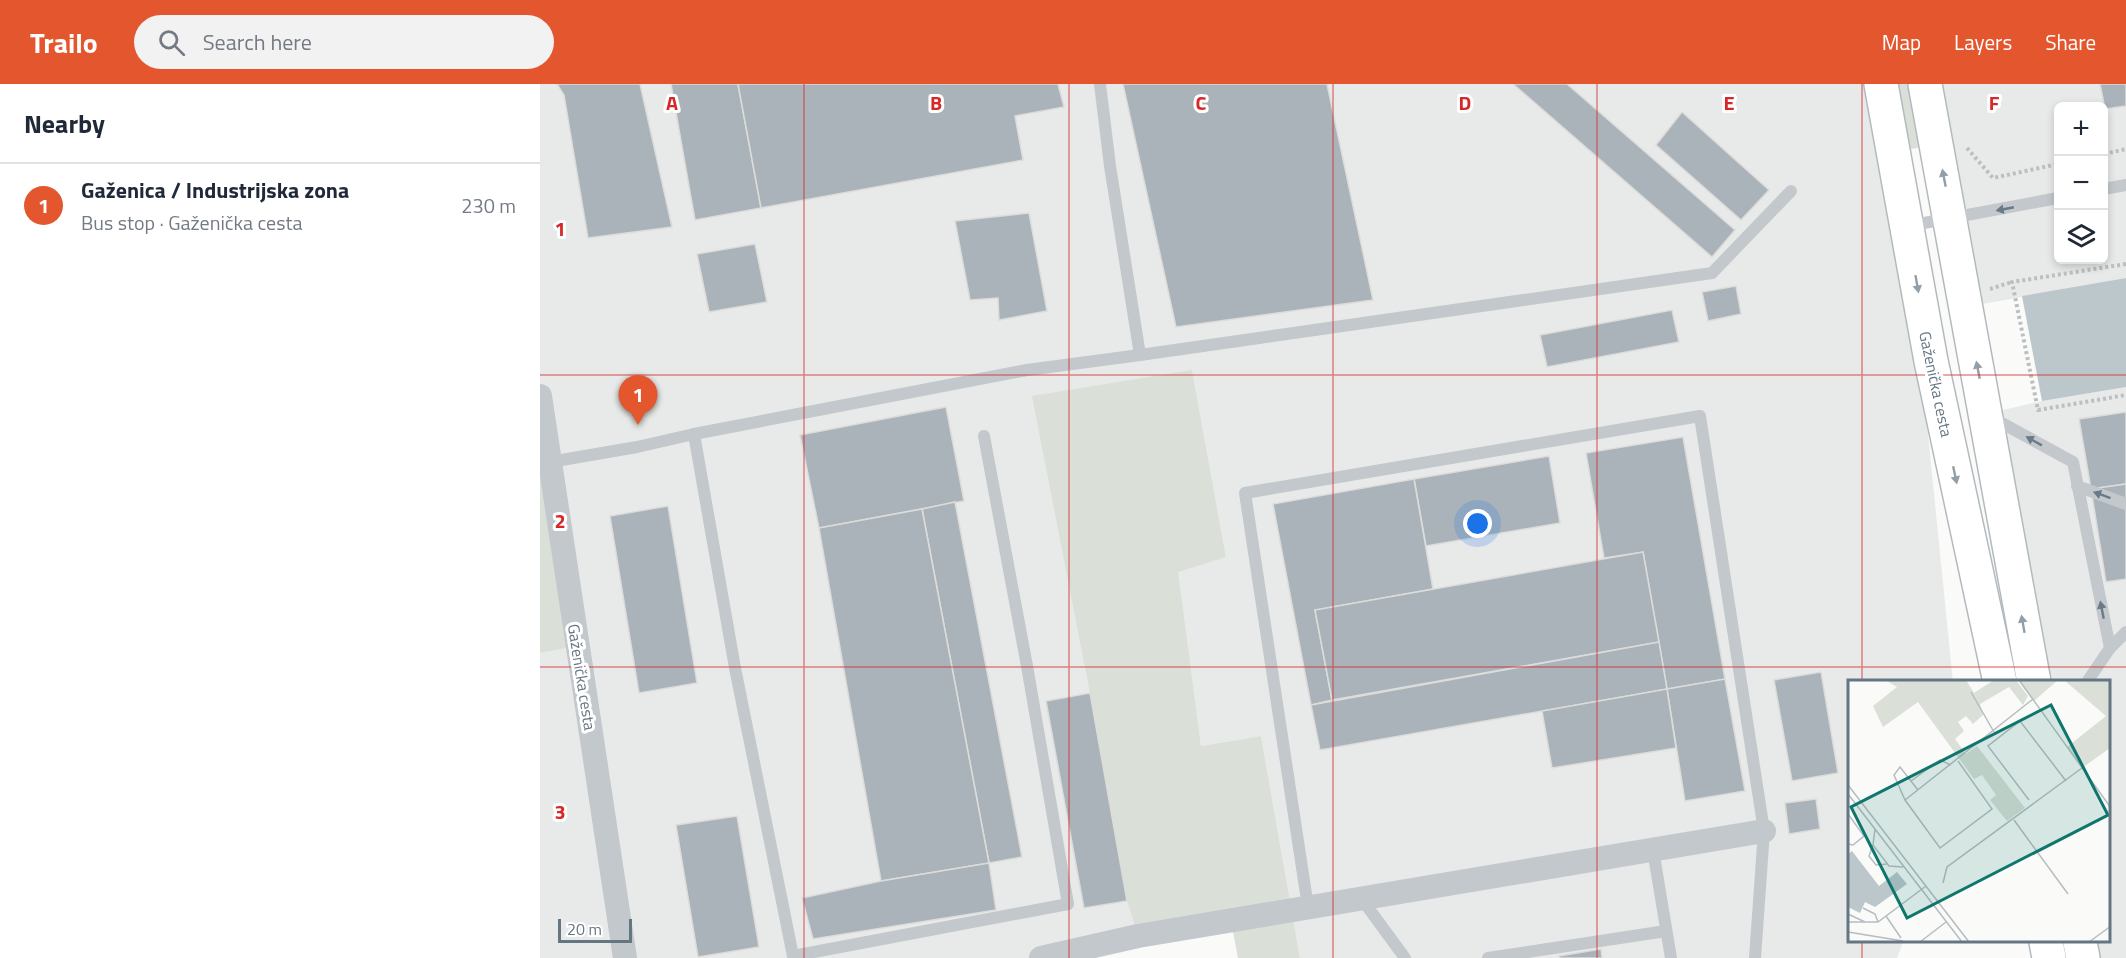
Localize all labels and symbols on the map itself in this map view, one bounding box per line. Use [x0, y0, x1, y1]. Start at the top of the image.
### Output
text: A [666, 87, 678, 118]
text: B [930, 87, 942, 118]
text: C [1196, 87, 1207, 118]
text: D [1459, 87, 1471, 118]
text: E [1723, 87, 1735, 118]
text: F [1989, 87, 2000, 118]
one-way arrow [1939, 169, 1948, 188]
one-way arrow [1995, 205, 2014, 214]
text: 1 [554, 213, 566, 244]
one-way arrow [1913, 274, 1922, 293]
street label: Gaženička cesta [1913, 329, 1959, 439]
one-way arrow [1973, 361, 1982, 380]
pin: 1 [618, 376, 658, 425]
one-way arrow [2025, 436, 2042, 446]
one-way arrow [1951, 466, 1960, 485]
one-way arrow [2093, 489, 2111, 499]
text: 2 [554, 505, 566, 536]
your location [1463, 509, 1492, 538]
one-way arrow [2097, 600, 2106, 619]
one-way arrow [2019, 615, 2028, 634]
street label: Gaženička cesta [562, 622, 602, 732]
inset map [1848, 680, 2111, 943]
text: 3 [554, 796, 566, 827]
scale bar [558, 916, 632, 944]

